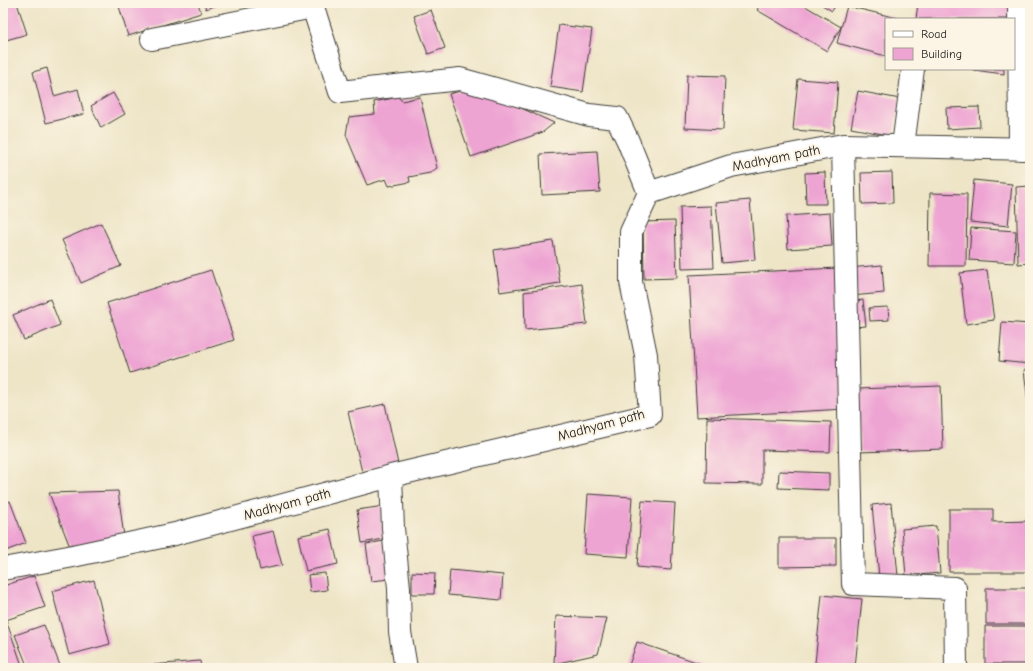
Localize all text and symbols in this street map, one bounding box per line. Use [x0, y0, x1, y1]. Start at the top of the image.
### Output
legend [885, 18, 1015, 70]
text: Road [921, 27, 947, 41]
text: Building [921, 47, 962, 61]
street label: Madhyam path [730, 141, 822, 175]
street label: Madhyam path [556, 405, 646, 445]
street label: Madhyam path [242, 484, 332, 524]

